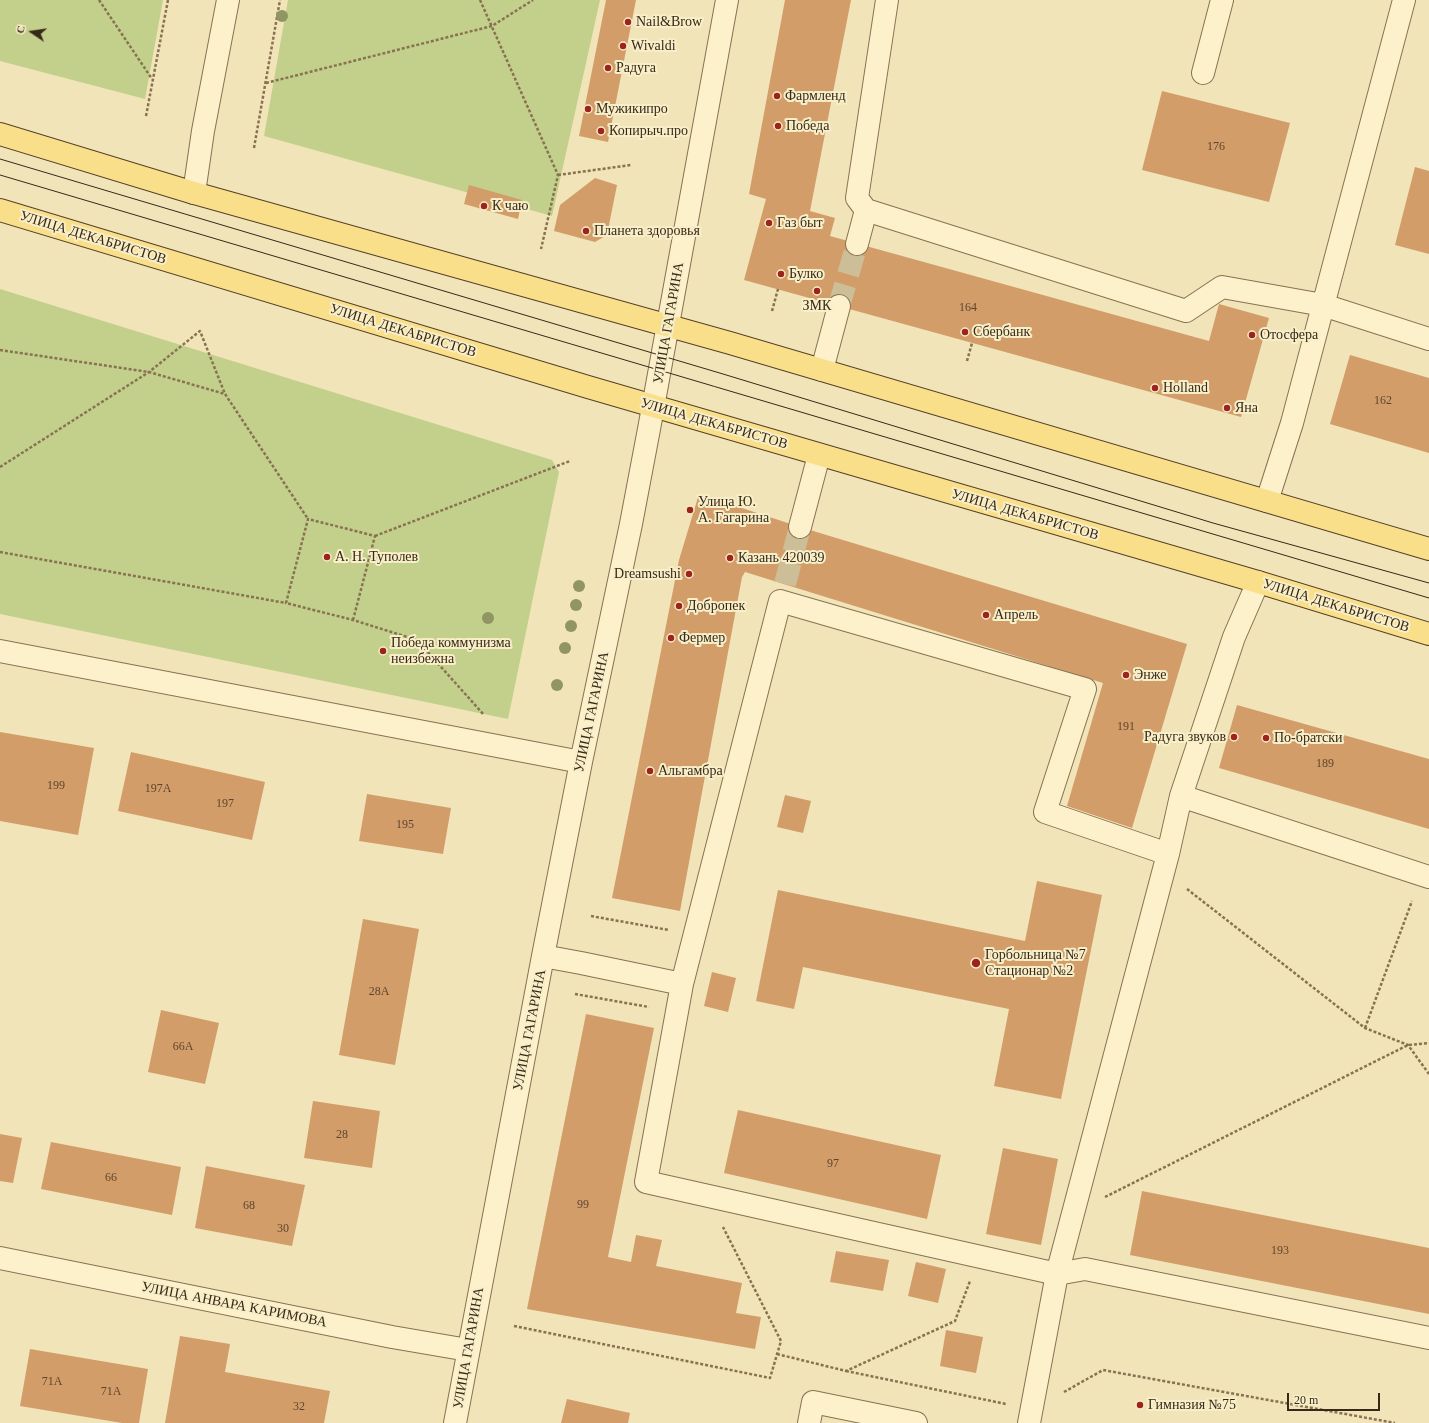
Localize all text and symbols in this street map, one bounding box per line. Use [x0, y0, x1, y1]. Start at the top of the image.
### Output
north arrow [12, 12, 52, 52]
place label: Nail&Brow [636, 14, 702, 30]
marker: Nail&Brow [623, 17, 633, 27]
text: С [14, 24, 27, 35]
place label: Wivaldi [631, 38, 676, 54]
marker: Wivaldi [618, 41, 628, 51]
place label: Радуга [616, 60, 656, 76]
marker: Радуга [603, 63, 613, 73]
place label: Фармленд [785, 88, 846, 104]
marker: Фармленд [772, 91, 782, 101]
place label: Мужикипро [596, 101, 668, 117]
marker: Мужикипро [583, 104, 593, 114]
place label: Победа [786, 118, 829, 134]
marker: Победа [773, 121, 783, 131]
place label: Копирыч.про [609, 123, 688, 139]
marker: Копирыч.про [596, 126, 606, 136]
house number: 176 [1207, 140, 1225, 154]
place label: К чаю [492, 198, 529, 214]
marker: К чаю [479, 201, 489, 211]
street label: УЛИЦА ДЕКАБРИСТОВ [18, 208, 168, 268]
place label: Газ быт [777, 215, 823, 231]
marker: Газ быт [764, 218, 774, 228]
place label: Планета здоровья [594, 223, 700, 239]
marker: Планета здоровья [581, 226, 591, 236]
street label: УЛИЦА ГАГАРИНА [650, 261, 688, 385]
place label: Булко [789, 266, 823, 282]
marker: Булко [776, 269, 786, 279]
marker: ЗМК [812, 286, 822, 296]
place label: ЗМК [803, 298, 831, 314]
street label: УЛИЦА ДЕКАБРИСТОВ [328, 301, 478, 361]
house number: 164 [959, 301, 977, 315]
place label: Сбербанк [973, 324, 1030, 340]
marker: Сбербанк [960, 327, 970, 337]
place label: Отосфера [1260, 327, 1318, 343]
marker: Отосфера [1247, 330, 1257, 340]
place label: Holland [1163, 380, 1208, 396]
marker: Holland [1150, 383, 1160, 393]
house number: 162 [1374, 394, 1392, 408]
street label: УЛИЦА ДЕКАБРИСТОВ [638, 395, 790, 453]
place label: Яна [1235, 400, 1258, 416]
marker: Яна [1222, 403, 1232, 413]
street label: УЛИЦА ДЕКАБРИСТОВ [949, 486, 1101, 544]
place label: Улица Ю. А. Гагарина [698, 494, 769, 526]
marker: Улица Ю. А. Гагарина [685, 505, 695, 515]
place label: А. Н. Туполев [335, 549, 418, 565]
place label: Казань 420039 [738, 550, 824, 566]
marker: А. Н. Туполев [322, 552, 332, 562]
marker: Казань 420039 [725, 553, 735, 563]
place label: Dreamsushi [614, 566, 681, 582]
marker: Dreamsushi [684, 569, 694, 579]
street label: УЛИЦА ДЕКАБРИСТОВ [1261, 576, 1411, 636]
place label: Добропек [687, 598, 745, 614]
marker: Добропек [674, 601, 684, 611]
place label: Апрель [994, 607, 1038, 623]
marker: Апрель [981, 610, 991, 620]
place label: Фермер [679, 630, 725, 646]
marker: Фермер [666, 633, 676, 643]
place label: Победа коммунизма неизбежна [391, 635, 511, 668]
marker: Победа коммунизма неизбежна [378, 646, 388, 656]
street label: УЛИЦА ГАГАРИНА [571, 650, 613, 774]
place label: Энже [1134, 667, 1166, 683]
marker: Энже [1121, 670, 1131, 680]
house number: 191 [1117, 720, 1135, 734]
place label: Радуга звуков [1144, 729, 1226, 745]
place label: По-братски [1274, 730, 1343, 746]
marker: Радуга звуков [1229, 732, 1239, 742]
marker: По-братски [1261, 733, 1271, 743]
house number: 189 [1316, 757, 1334, 771]
place label: Альгамбра [658, 763, 723, 779]
marker: Альгамбра [645, 766, 655, 776]
house number: 199 [47, 779, 65, 793]
house number: 197А [145, 782, 171, 796]
house number: 197 [216, 797, 234, 811]
house number: 195 [396, 818, 414, 832]
place label: Горбольница №7 Стационар №2 [985, 947, 1086, 980]
marker: Горбольница №7 Стационар №2 [970, 957, 982, 969]
street label: УЛИЦА ГАГАРИНА [510, 968, 550, 1092]
house number: 28А [369, 985, 389, 999]
house number: 66А [173, 1040, 193, 1054]
house number: 28 [336, 1128, 348, 1142]
house number: 97 [827, 1157, 839, 1171]
house number: 66 [105, 1171, 117, 1185]
house number: 99 [577, 1198, 589, 1212]
house number: 68 [243, 1199, 255, 1213]
house number: 30 [277, 1222, 289, 1236]
house number: 193 [1271, 1244, 1289, 1258]
street label: УЛИЦА АНВАРА КАРИМОВА [140, 1279, 328, 1331]
street label: УЛИЦА ГАГАРИНА [450, 1286, 488, 1410]
house number: 71А [42, 1375, 62, 1389]
house number: 71А [101, 1385, 121, 1399]
scale bar [1289, 1385, 1382, 1411]
text: 20 m [1294, 1393, 1318, 1407]
place label: Гимназия №75 [1148, 1397, 1236, 1413]
house number: 32 [293, 1400, 305, 1414]
marker: Гимназия №75 [1135, 1400, 1145, 1410]

